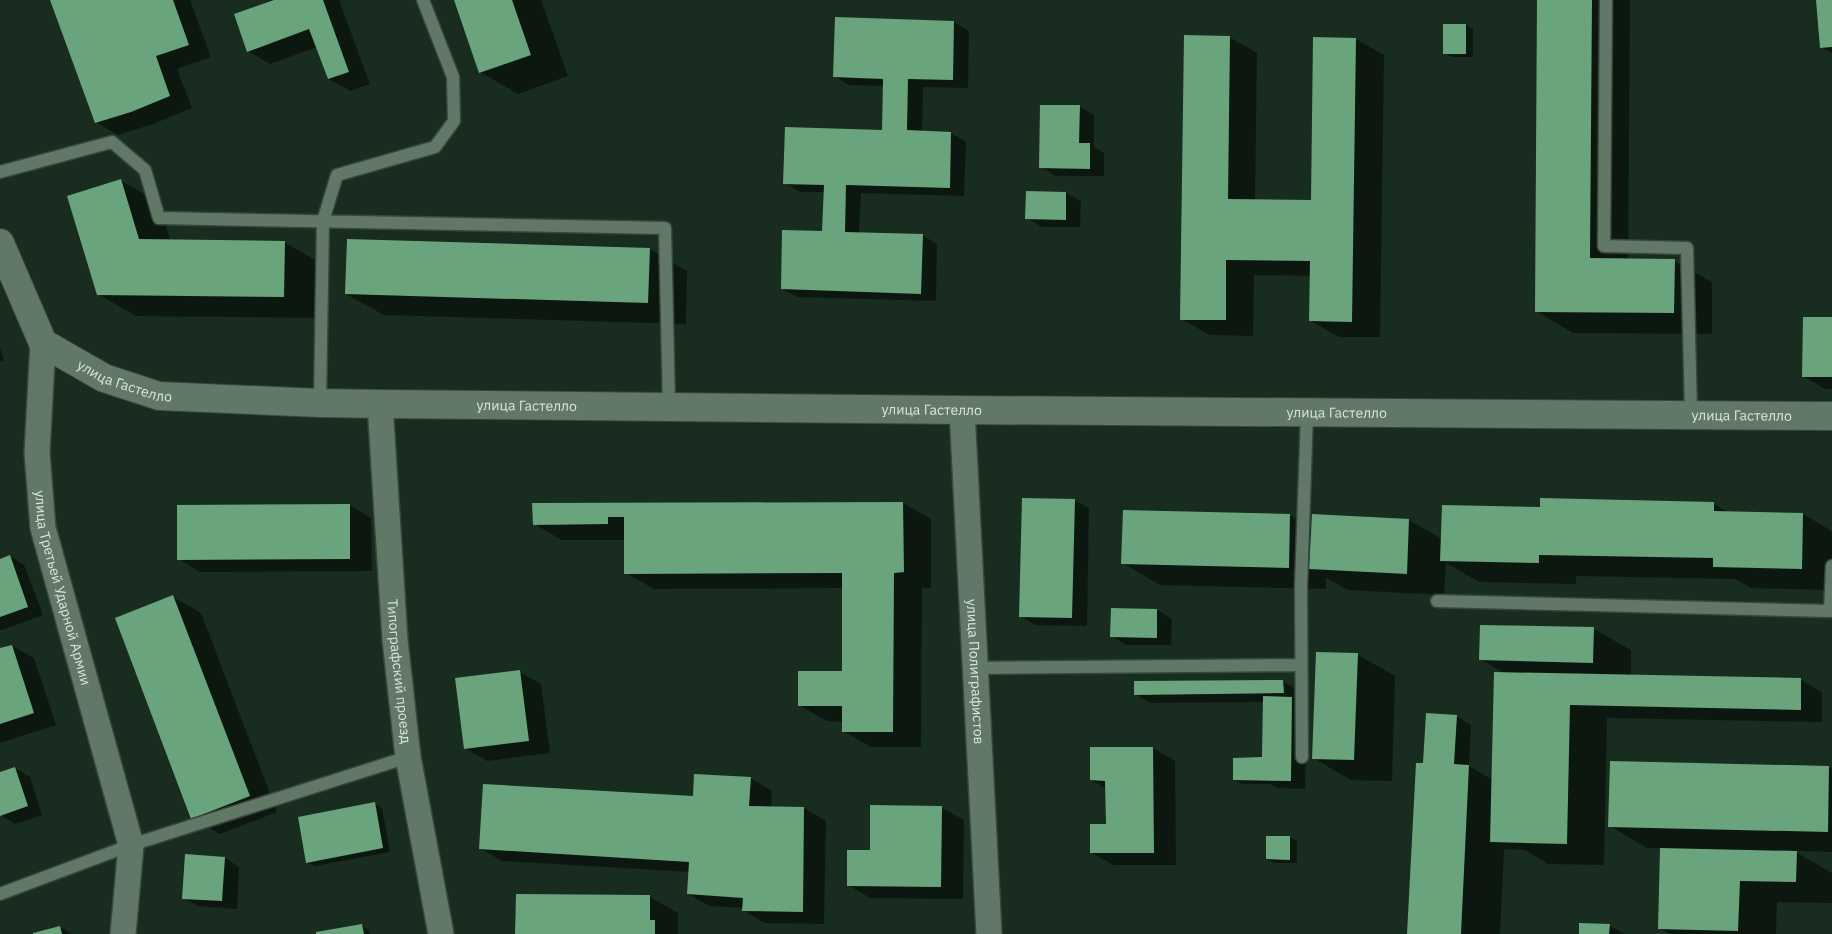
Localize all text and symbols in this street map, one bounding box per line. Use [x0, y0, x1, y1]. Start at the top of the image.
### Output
street label: улица Гастелло [74, 356, 173, 406]
street label: улица Гастелло [477, 396, 577, 415]
street label: улица Гастелло [882, 400, 982, 419]
street label: улица Гастелло [1287, 403, 1387, 422]
street label: улица Гастелло [1692, 406, 1792, 425]
street label: улица Третьей Ударной Армии [31, 490, 95, 687]
street label: Типографский проезд [383, 598, 415, 745]
street label: улица Полиграфистов [963, 599, 988, 745]

